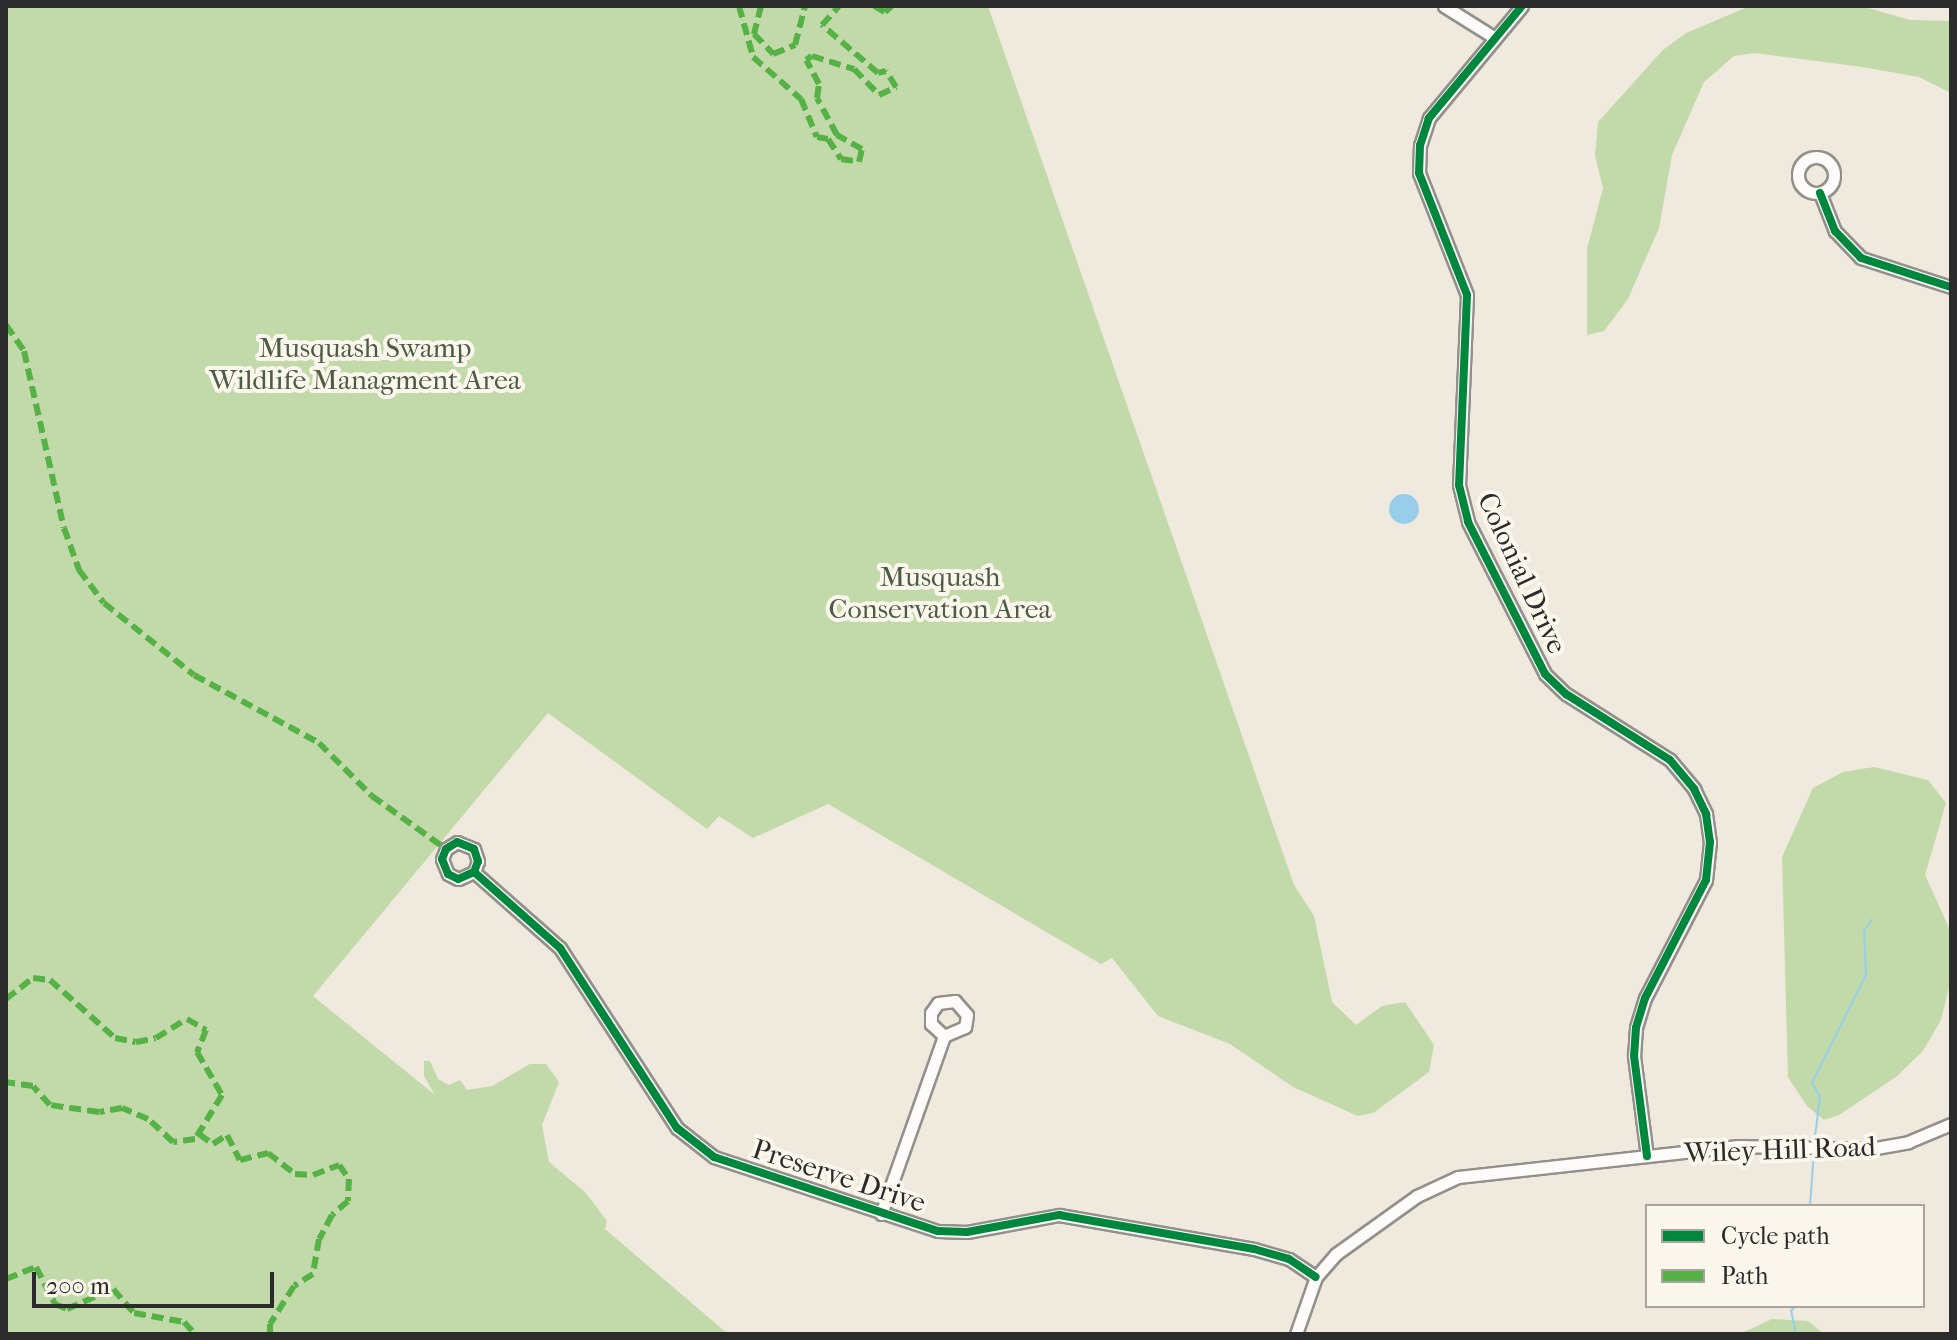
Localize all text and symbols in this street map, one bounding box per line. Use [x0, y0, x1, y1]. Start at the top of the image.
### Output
park label: Musquash Swamp Wildlife Managment Area [209, 331, 521, 397]
street label: Colonial Drive [1470, 487, 1574, 659]
park label: Musquash Conservation Area [829, 560, 1051, 626]
street label: Wiley Hill Road [1684, 1130, 1876, 1170]
street label: Preserve Drive [748, 1132, 930, 1220]
legend [1645, 1204, 1925, 1308]
text: Cycle path [1721, 1222, 1830, 1250]
scale bar [36, 1256, 278, 1306]
text: Path [1721, 1262, 1768, 1290]
text: 200 m [46, 1272, 110, 1300]

